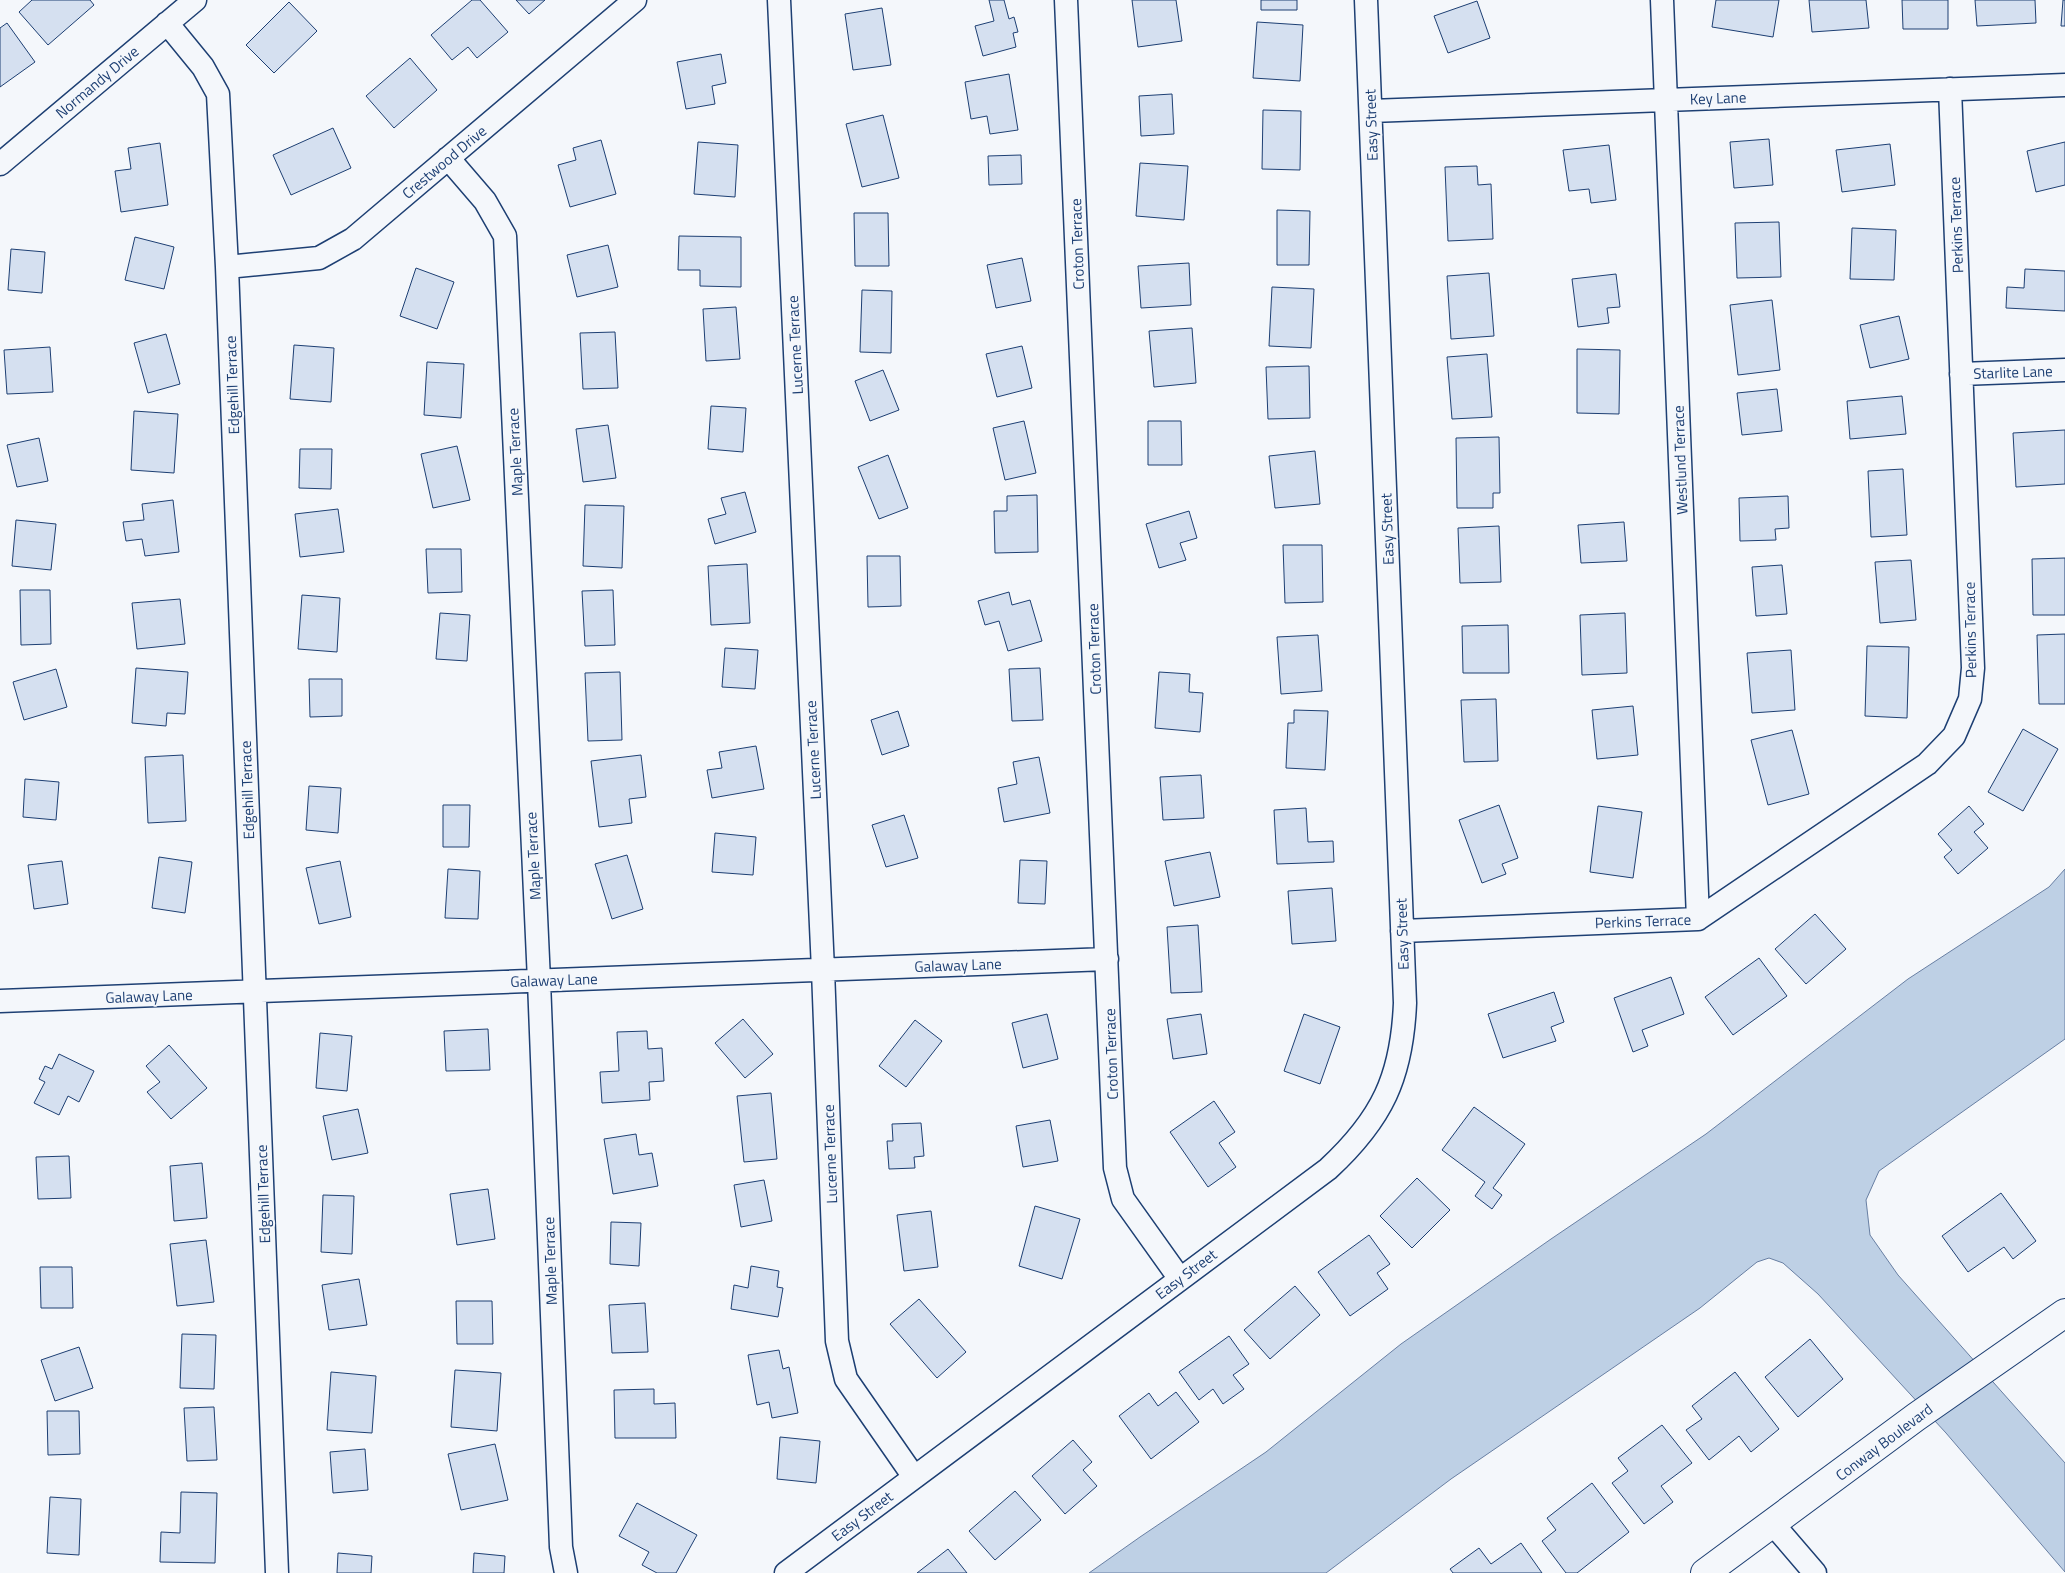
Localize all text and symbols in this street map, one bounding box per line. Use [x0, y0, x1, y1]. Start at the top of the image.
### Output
street label: Normandy Drive [50, 40, 144, 124]
street label: Key Lane [1689, 86, 1747, 110]
street label: Easy Street [1358, 88, 1384, 161]
street label: Crestwood Drive [397, 120, 491, 204]
street label: Perkins Terrace [1943, 176, 1969, 274]
street label: Croton Terrace [1064, 198, 1090, 290]
street label: Lucerne Terrace [781, 295, 809, 395]
street label: Edgehill Terrace [219, 335, 245, 435]
street label: Starlite Lane [1973, 359, 2053, 385]
street label: Westlund Terrace [1667, 405, 1693, 515]
street label: Maple Terrace [501, 407, 529, 497]
street label: Easy Street [1374, 492, 1400, 565]
street label: Perkins Terrace [1958, 582, 1982, 678]
street label: Croton Terrace [1081, 603, 1107, 695]
street label: Lucerne Terrace [799, 700, 827, 800]
street label: Edgehill Terrace [234, 740, 260, 840]
street label: Maple Terrace [519, 811, 547, 901]
street label: Easy Street [1389, 897, 1415, 970]
street label: Perkins Terrace [1594, 908, 1692, 934]
street label: Galaway Lane [914, 952, 1002, 978]
street label: Galaway Lane [510, 967, 598, 993]
street label: Galaway Lane [105, 983, 193, 1009]
street label: Croton Terrace [1098, 1008, 1124, 1100]
street label: Lucerne Terrace [817, 1104, 843, 1204]
street label: Edgehill Terrace [250, 1144, 276, 1244]
street label: Maple Terrace [537, 1216, 563, 1306]
street label: Easy Street [1150, 1243, 1222, 1305]
street label: Conway Boulevard [1830, 1398, 1938, 1486]
street label: Easy Street [826, 1485, 898, 1547]

